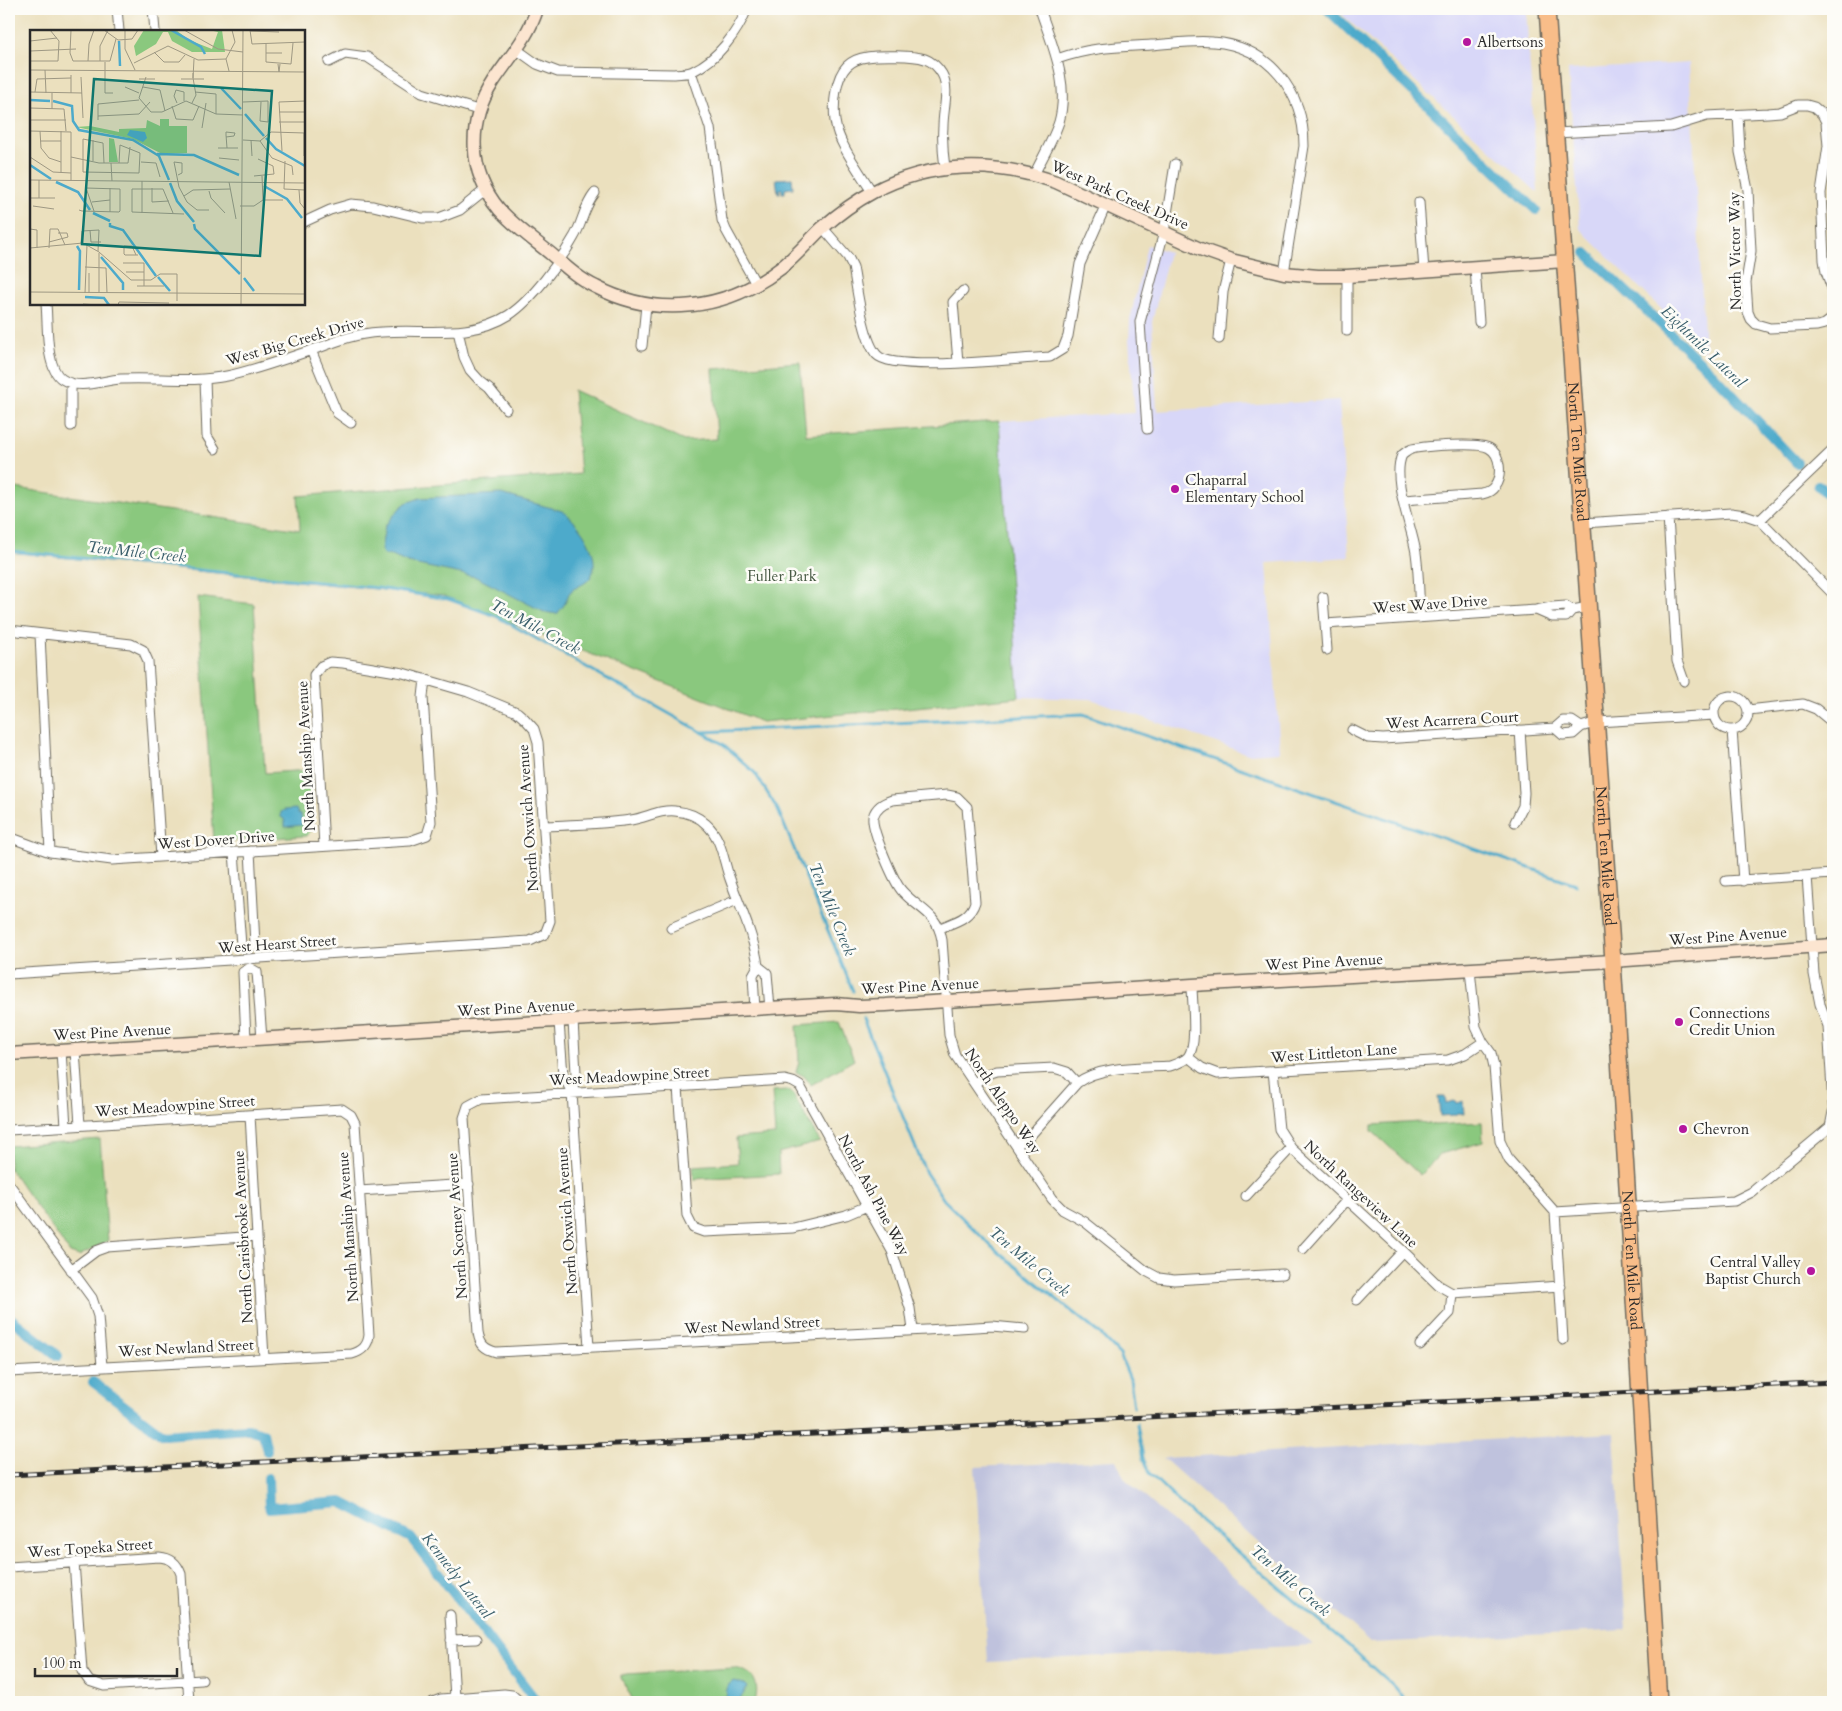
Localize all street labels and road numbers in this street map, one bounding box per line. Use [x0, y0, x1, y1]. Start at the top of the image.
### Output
street label: West Park Creek Drive [1047, 155, 1192, 234]
street label: North Victor Way [1724, 191, 1746, 311]
street label: West Big Creek Drive [223, 312, 367, 371]
street label: North Ten Mile Road [1563, 382, 1593, 522]
street label: West Wave Drive [1371, 590, 1488, 618]
street label: North Manship Avenue [292, 680, 320, 832]
street label: West Acarrera Court [1384, 707, 1519, 734]
street label: North Oxwich Avenue [513, 743, 543, 892]
street label: North Ten Mile Road [1591, 786, 1621, 926]
street label: West Dover Drive [156, 826, 276, 854]
street label: West Pine Avenue [1667, 922, 1788, 950]
street label: West Hearst Street [216, 930, 337, 958]
street label: West Pine Avenue [1263, 949, 1384, 975]
street label: West Pine Avenue [859, 973, 980, 999]
street label: West Pine Avenue [455, 995, 576, 1021]
street label: West Pine Avenue [51, 1019, 172, 1045]
street label: West Littleton Lane [1269, 1039, 1398, 1067]
street label: North Aleppo Way [960, 1044, 1046, 1158]
street label: West Meadowpine Street [547, 1062, 710, 1090]
street label: West Meadowpine Street [93, 1090, 256, 1122]
street label: North Ash Pine Way [834, 1131, 914, 1259]
street label: North Rangeview Lane [1299, 1136, 1423, 1252]
street label: North Oxwich Avenue [552, 1146, 582, 1295]
street label: North Carisbrooke Avenue [228, 1150, 258, 1324]
street label: North Manship Avenue [333, 1151, 363, 1303]
street label: North Scotney Avenue [442, 1152, 472, 1300]
street label: North Ten Mile Road [1617, 1190, 1646, 1331]
street label: West Newland Street [683, 1311, 821, 1339]
street label: West Newland Street [117, 1334, 255, 1362]
street label: West Topeka Street [26, 1534, 154, 1562]

